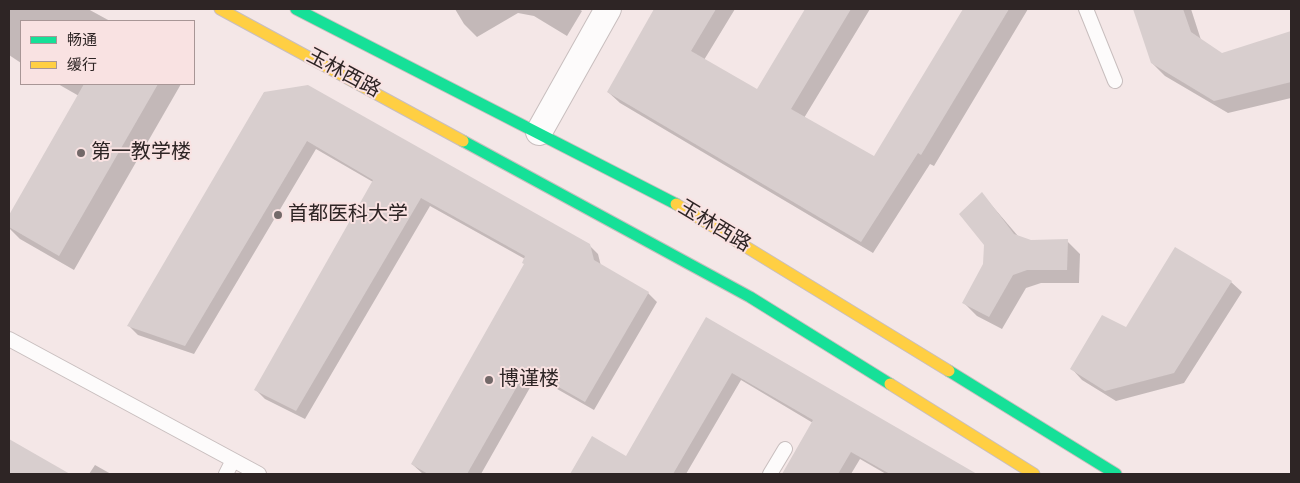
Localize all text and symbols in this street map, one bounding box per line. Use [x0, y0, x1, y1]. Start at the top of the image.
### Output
legend [20, 20, 195, 85]
text: 畅通 [67, 29, 97, 51]
street label: 玉林西路 [302, 45, 384, 103]
text: 缓行 [67, 54, 97, 76]
place label: 第一教学楼 [91, 141, 191, 165]
marker: 第一教学楼 [75, 147, 87, 159]
street label: 玉林西路 [674, 196, 754, 258]
place label: 首都医科大学 [288, 203, 408, 227]
marker: 首都医科大学 [272, 209, 284, 221]
place label: 博谨楼 [499, 368, 559, 392]
marker: 博谨楼 [483, 374, 495, 386]

